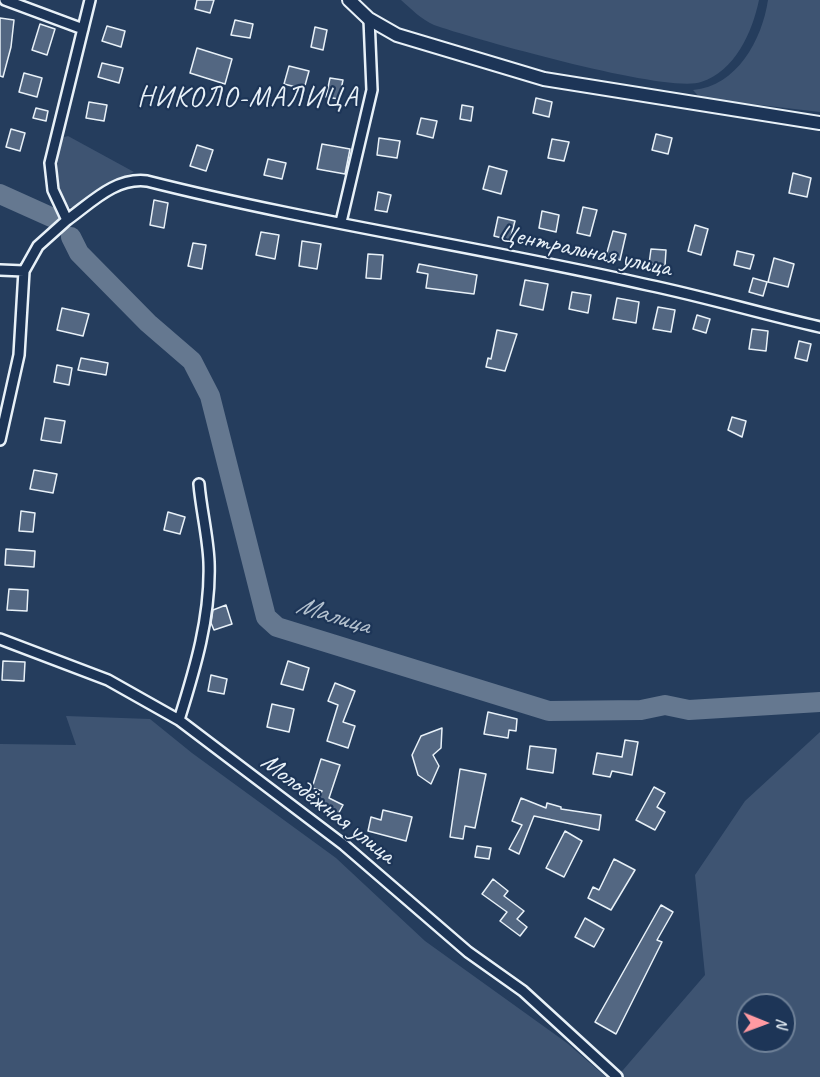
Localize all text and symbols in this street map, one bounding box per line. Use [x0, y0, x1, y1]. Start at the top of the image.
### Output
district label: НИКОЛО-МАЛИЦА [138, 82, 358, 116]
street label: Центральная улица [496, 217, 674, 285]
water label: Малица [292, 590, 374, 642]
street label: Молодёжная улица [254, 747, 402, 871]
north arrow [736, 993, 796, 1053]
text: N [772, 1018, 792, 1028]

